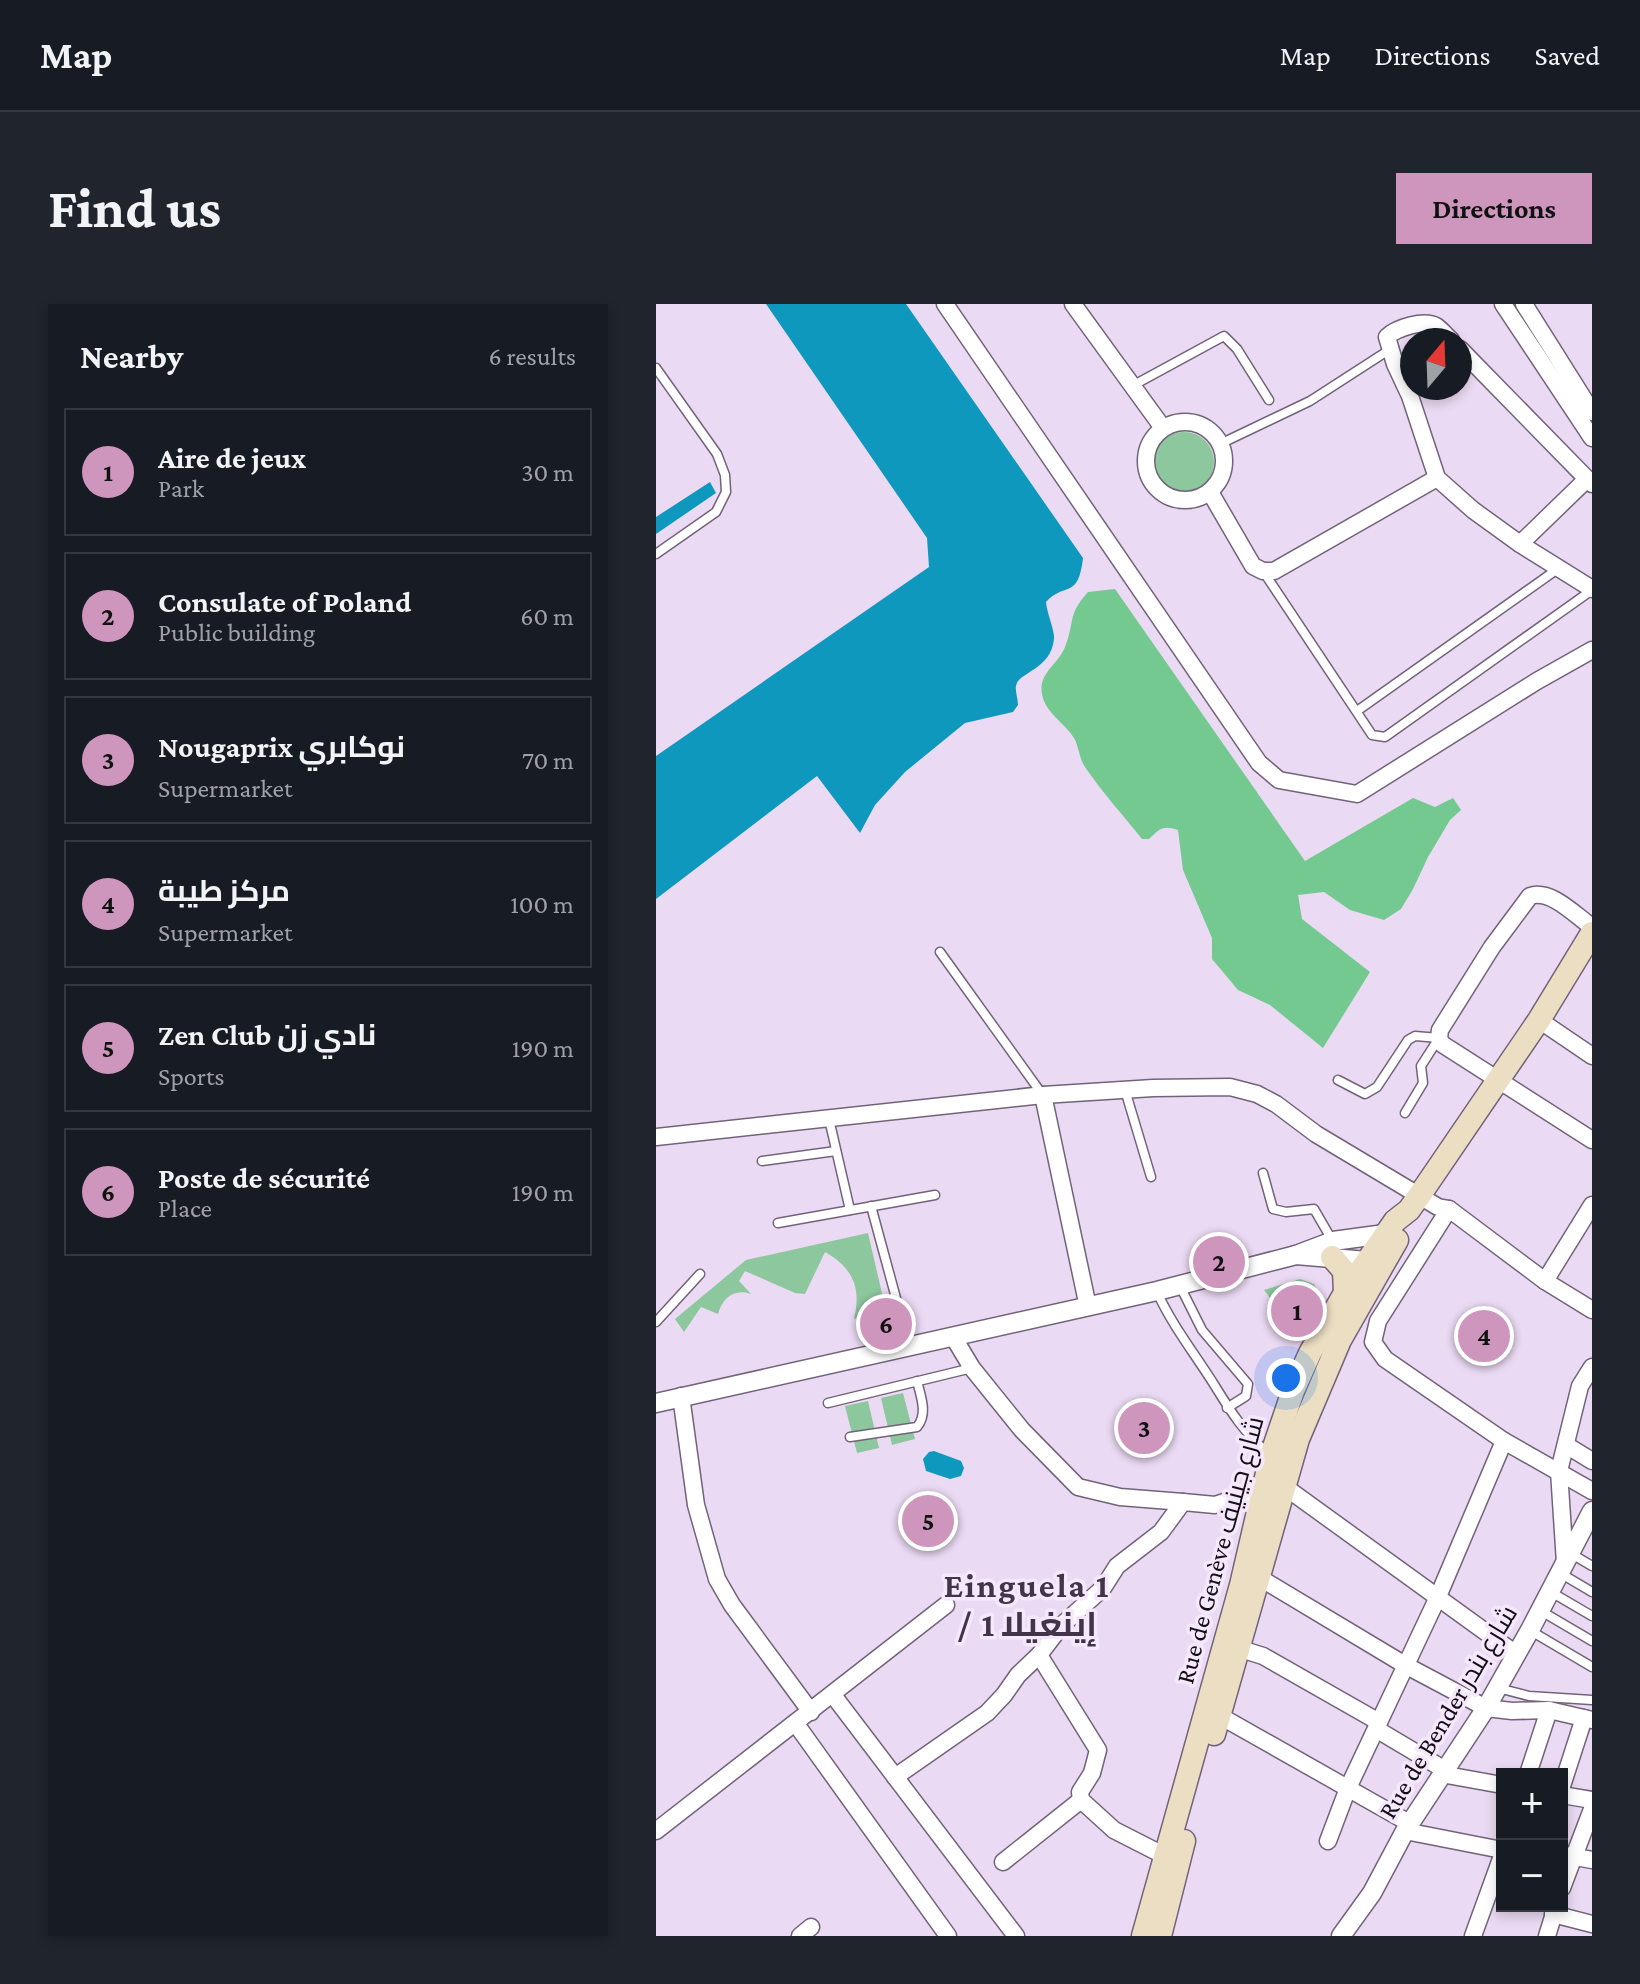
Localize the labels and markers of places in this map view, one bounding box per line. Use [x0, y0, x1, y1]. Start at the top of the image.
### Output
pin: 2 [1193, 1232, 1245, 1292]
pin: 1 [1271, 1281, 1323, 1341]
pin: 6 [860, 1294, 912, 1354]
pin: 4 [1458, 1306, 1510, 1366]
pin: 3 [1118, 1398, 1170, 1458]
pin: 5 [902, 1491, 954, 1551]

